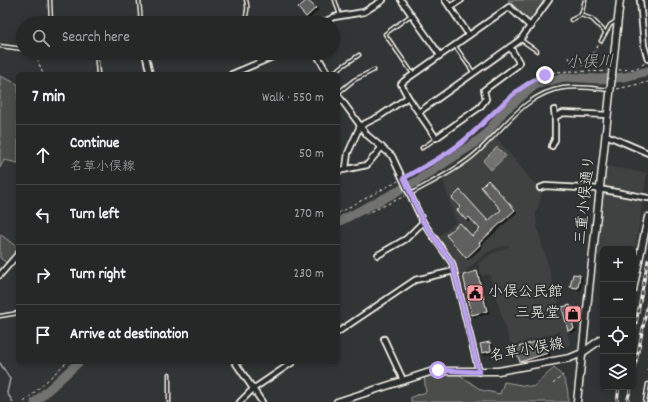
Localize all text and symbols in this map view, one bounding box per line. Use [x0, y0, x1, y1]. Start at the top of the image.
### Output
search box [16, 16, 340, 60]
icon: search [30, 27, 52, 49]
text: Search here [62, 27, 130, 49]
water label: 小俣川 [566, 51, 614, 75]
route end [536, 66, 554, 84]
text: 7 min [32, 86, 65, 110]
text: Walk · 550 m [262, 89, 324, 108]
text: Continue [70, 133, 119, 155]
icon: ahead [32, 144, 54, 166]
text: 50 m [299, 145, 324, 164]
street label: 三重小俣通り [570, 154, 602, 246]
text: 名草小俣線 [70, 158, 135, 177]
icon: left [32, 204, 54, 226]
text: Turn left [70, 204, 119, 226]
text: 270 m [294, 205, 324, 224]
map controls [600, 246, 636, 390]
button: + [600, 246, 636, 282]
icon: right [32, 264, 54, 286]
text: Turn right [70, 264, 126, 286]
text: 230 m [294, 265, 324, 284]
place label: 小俣公民館 [488, 282, 563, 304]
button: − [600, 282, 636, 318]
public building icon: 小俣公民館 [465, 283, 485, 303]
place label: 三晃堂 [515, 303, 560, 325]
shop icon: 三晃堂 [563, 304, 583, 324]
button: locate [600, 318, 636, 354]
icon: arrive [32, 324, 54, 346]
text: Arrive at destination [70, 324, 188, 346]
street label: 名草小俣線 [488, 334, 566, 368]
button: layers [600, 354, 636, 390]
route start [429, 361, 447, 379]

